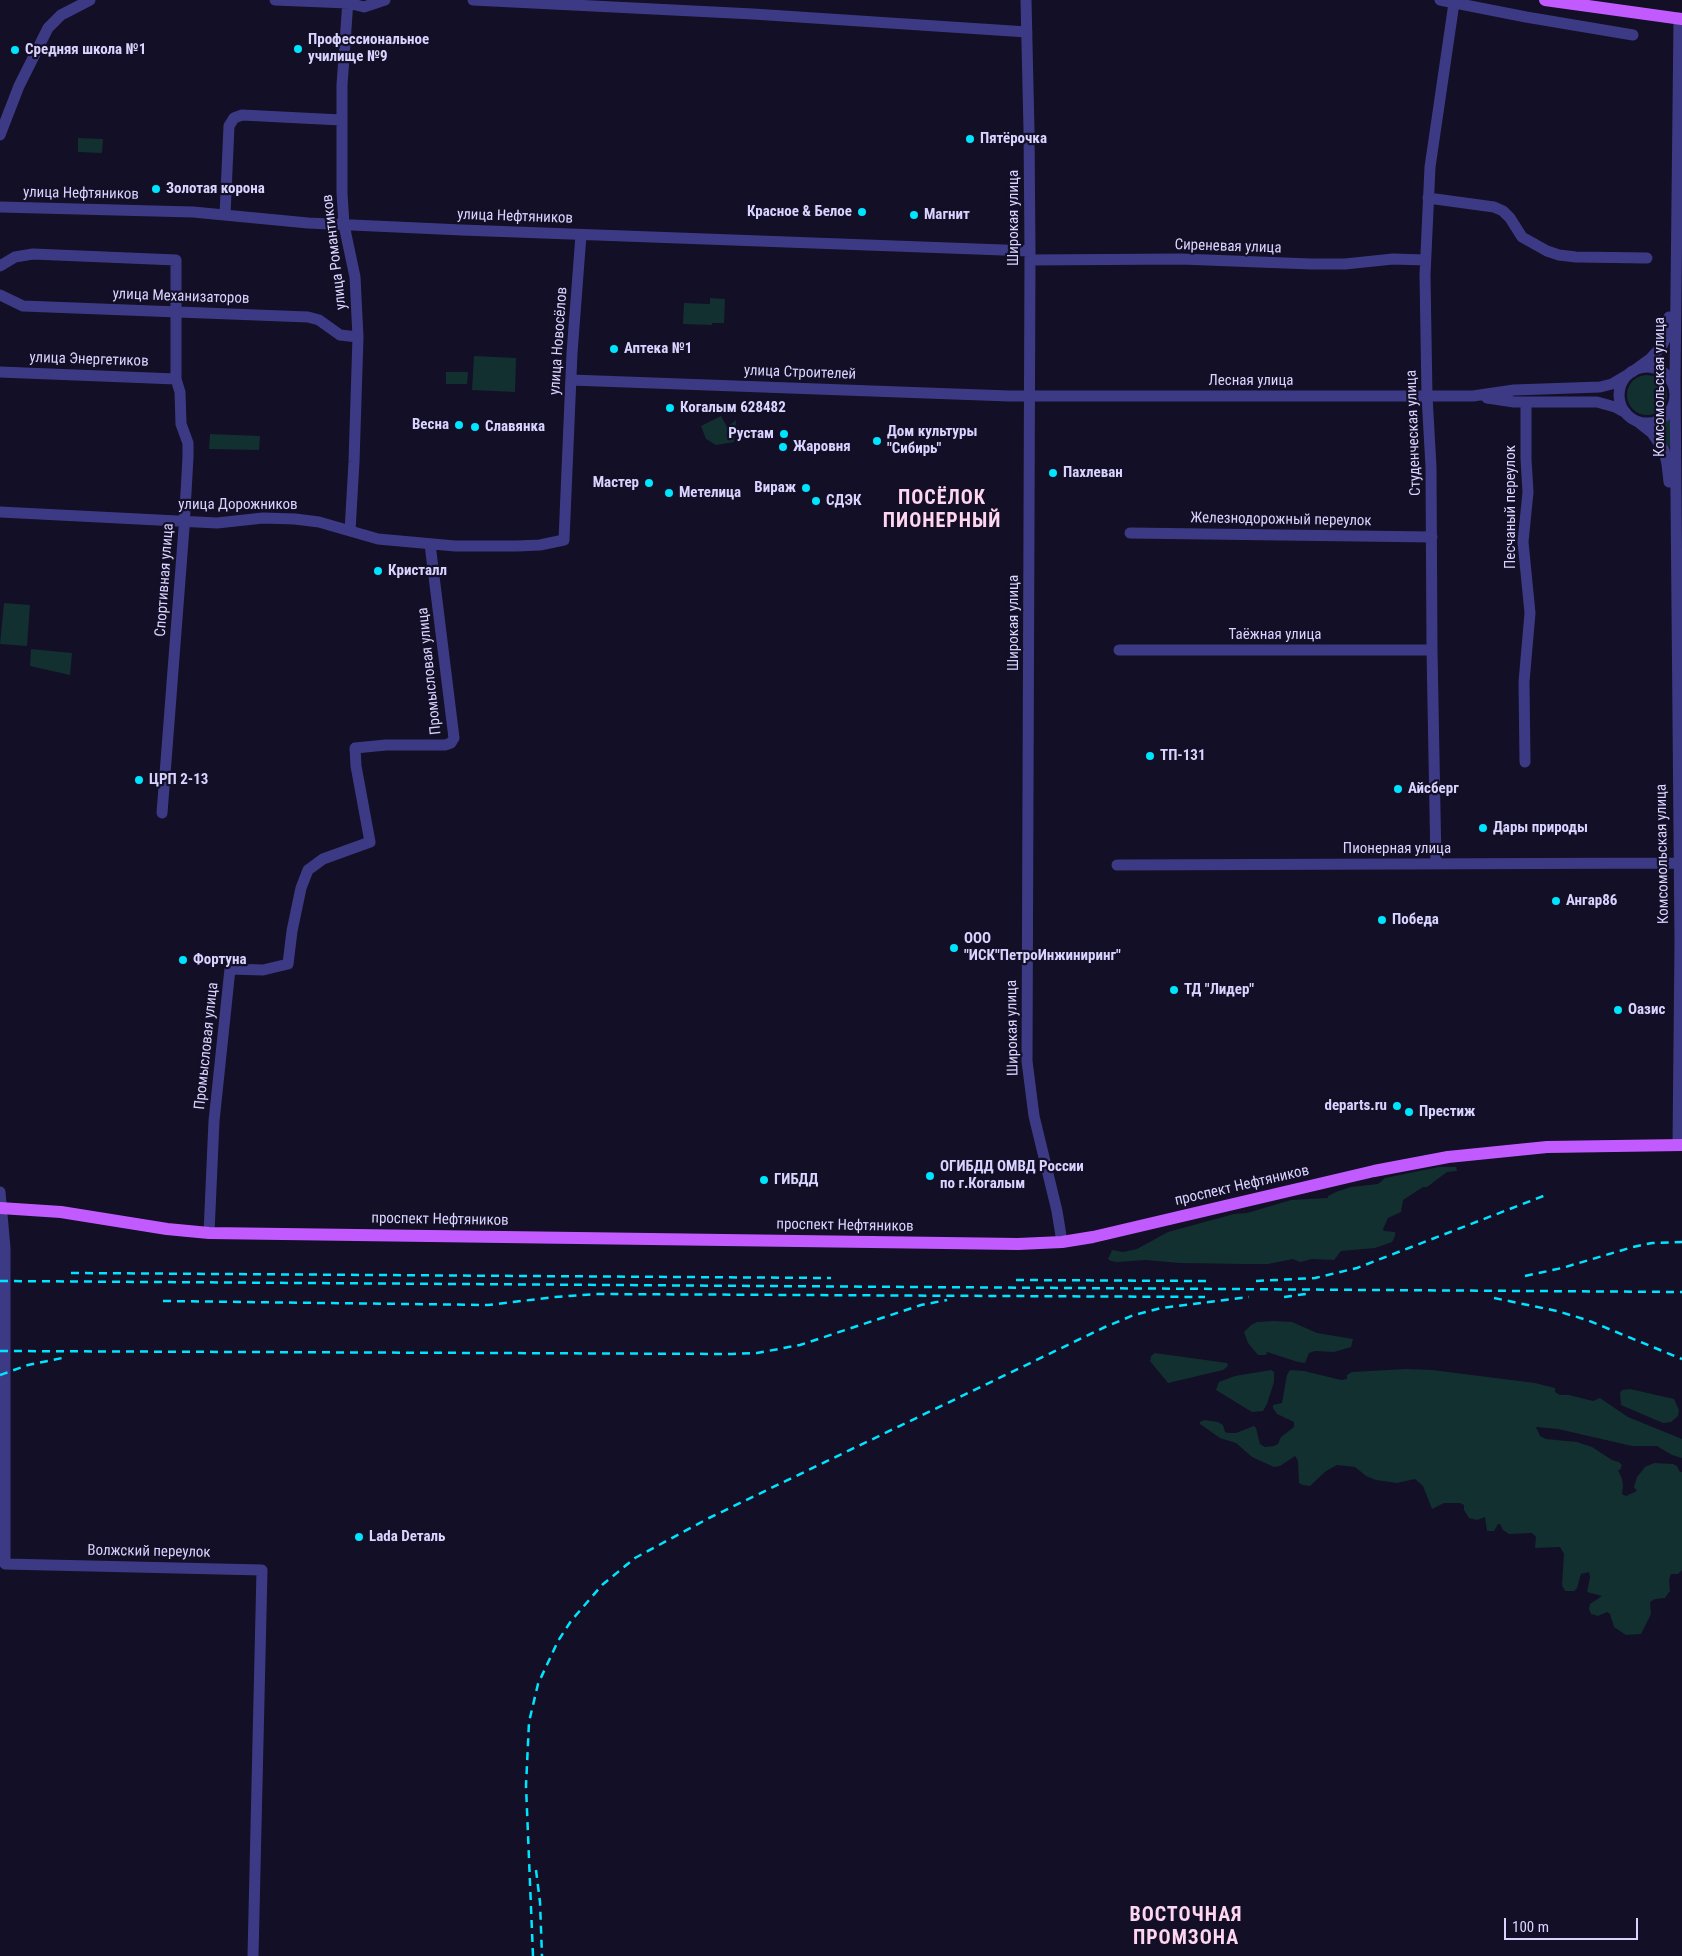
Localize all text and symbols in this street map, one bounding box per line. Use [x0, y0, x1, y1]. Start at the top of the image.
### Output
place label: Профессиональное училище №9 [308, 31, 429, 66]
place label: Средняя школа №1 [25, 41, 146, 59]
marker: Профессиональное училище №9 [292, 43, 304, 55]
marker: Средняя школа №1 [9, 44, 21, 56]
place label: Пятёрочка [980, 130, 1047, 148]
marker: Пятёрочка [964, 133, 976, 145]
street label: Широкая улица [1005, 170, 1023, 266]
place label: Золотая корона [166, 180, 265, 198]
marker: Золотая корона [150, 183, 162, 195]
street label: улица Нефтяников [23, 184, 139, 204]
street label: улица Романтиков [319, 193, 351, 311]
place label: Красное & Белое [747, 203, 852, 221]
street label: улица Нефтяников [457, 206, 573, 228]
marker: Красное & Белое [856, 206, 868, 218]
place label: Магнит [924, 206, 970, 224]
marker: Магнит [908, 209, 920, 221]
street label: Сиреневая улица [1174, 236, 1282, 258]
street label: улица Механизаторов [112, 286, 250, 308]
street label: улица Новосёлов [546, 286, 572, 396]
street label: Комсомольская улица [1651, 317, 1669, 457]
place label: Аптека №1 [624, 340, 692, 358]
marker: Аптека №1 [608, 343, 620, 355]
street label: улица Энергетиков [29, 349, 149, 371]
street label: улица Строителей [744, 362, 856, 384]
street label: Студенческая улица [1403, 370, 1425, 496]
street label: Лесная улица [1209, 372, 1293, 390]
place label: Когалым 628482 [680, 399, 786, 417]
marker: Когалым 628482 [664, 402, 676, 414]
place label: Весна [412, 416, 449, 434]
place label: Славянка [485, 418, 545, 436]
marker: Весна [453, 419, 465, 431]
marker: Славянка [469, 421, 481, 433]
place label: Дом культуры "Сибирь" [887, 423, 977, 458]
place label: Рустам [728, 425, 774, 443]
marker: Рустам [778, 428, 790, 440]
marker: Дом культуры "Сибирь" [871, 435, 883, 447]
place label: Жаровня [793, 438, 851, 456]
marker: Жаровня [777, 441, 789, 453]
street label: Песчаный переулок [1502, 445, 1520, 569]
place label: Пахлеван [1063, 464, 1123, 482]
marker: Пахлеван [1047, 467, 1059, 479]
place label: Мастер [593, 474, 639, 492]
marker: Мастер [643, 477, 655, 489]
place label: Вираж [754, 479, 796, 497]
marker: Вираж [800, 482, 812, 494]
place label: Метелица [679, 484, 741, 502]
marker: Метелица [663, 487, 675, 499]
district label: ПОСЁЛОК ПИОНЕРНЫЙ [882, 487, 1002, 534]
place label: СДЭК [826, 492, 861, 510]
marker: СДЭК [810, 495, 822, 507]
street label: улица Дорожников [178, 496, 298, 514]
street label: Железнодорожный переулок [1190, 509, 1372, 531]
street label: Спортивная улица [152, 523, 178, 637]
place label: Кристалл [388, 562, 447, 580]
marker: Кристалл [372, 565, 384, 577]
street label: Широкая улица [1005, 575, 1023, 671]
street label: Промысловая улица [414, 606, 446, 736]
street label: Таёжная улица [1229, 626, 1321, 644]
place label: ТП-131 [1160, 747, 1206, 765]
marker: ТП-131 [1144, 750, 1156, 762]
place label: ЦРП 2-13 [149, 771, 208, 789]
marker: ЦРП 2-13 [133, 774, 145, 786]
place label: Айсберг [1408, 780, 1459, 798]
marker: Айсберг [1392, 783, 1404, 795]
street label: Комсомольская улица [1653, 784, 1673, 924]
place label: Дары природы [1493, 819, 1588, 837]
marker: Дары природы [1477, 822, 1489, 834]
street label: Пионерная улица [1343, 840, 1451, 858]
place label: Ангар86 [1566, 892, 1617, 910]
marker: Ангар86 [1550, 895, 1562, 907]
place label: Победа [1392, 911, 1439, 929]
marker: Победа [1376, 914, 1388, 926]
place label: ООО "ИСК"ПетроИнжиниринг" [964, 930, 1121, 965]
marker: ООО "ИСК"ПетроИнжиниринг" [948, 942, 960, 954]
place label: Фортуна [193, 951, 247, 969]
marker: Фортуна [177, 954, 189, 966]
street label: Широкая улица [1003, 980, 1023, 1076]
street label: Промысловая улица [191, 981, 223, 1111]
place label: ТД "Лидер" [1184, 981, 1254, 999]
marker: ТД "Лидер" [1168, 984, 1180, 996]
place label: Оазис [1628, 1001, 1665, 1019]
marker: Оазис [1612, 1004, 1624, 1016]
place label: departs.ru [1324, 1097, 1387, 1115]
marker: departs.ru [1391, 1100, 1403, 1112]
place label: Престиж [1419, 1103, 1475, 1121]
marker: Престиж [1403, 1106, 1415, 1118]
place label: ОГИБДД ОМВД России по г.Когалым [940, 1158, 1084, 1193]
street label: проспект Нефтяников [1173, 1162, 1311, 1210]
marker: ОГИБДД ОМВД России по г.Когалым [924, 1170, 936, 1182]
place label: ГИБДД [774, 1171, 818, 1189]
marker: ГИБДД [758, 1174, 770, 1186]
street label: проспект Нефтяников [371, 1210, 509, 1230]
street label: проспект Нефтяников [776, 1216, 914, 1236]
place label: Lada Dеталь [369, 1528, 445, 1546]
marker: Lada Dеталь [353, 1531, 365, 1543]
street label: Волжский переулок [87, 1542, 211, 1562]
district label: ВОСТОЧНАЯ ПРОМЗОНА [1128, 1904, 1244, 1951]
scale bar [1507, 1908, 1641, 1940]
text: 100 m [1512, 1918, 1549, 1936]

